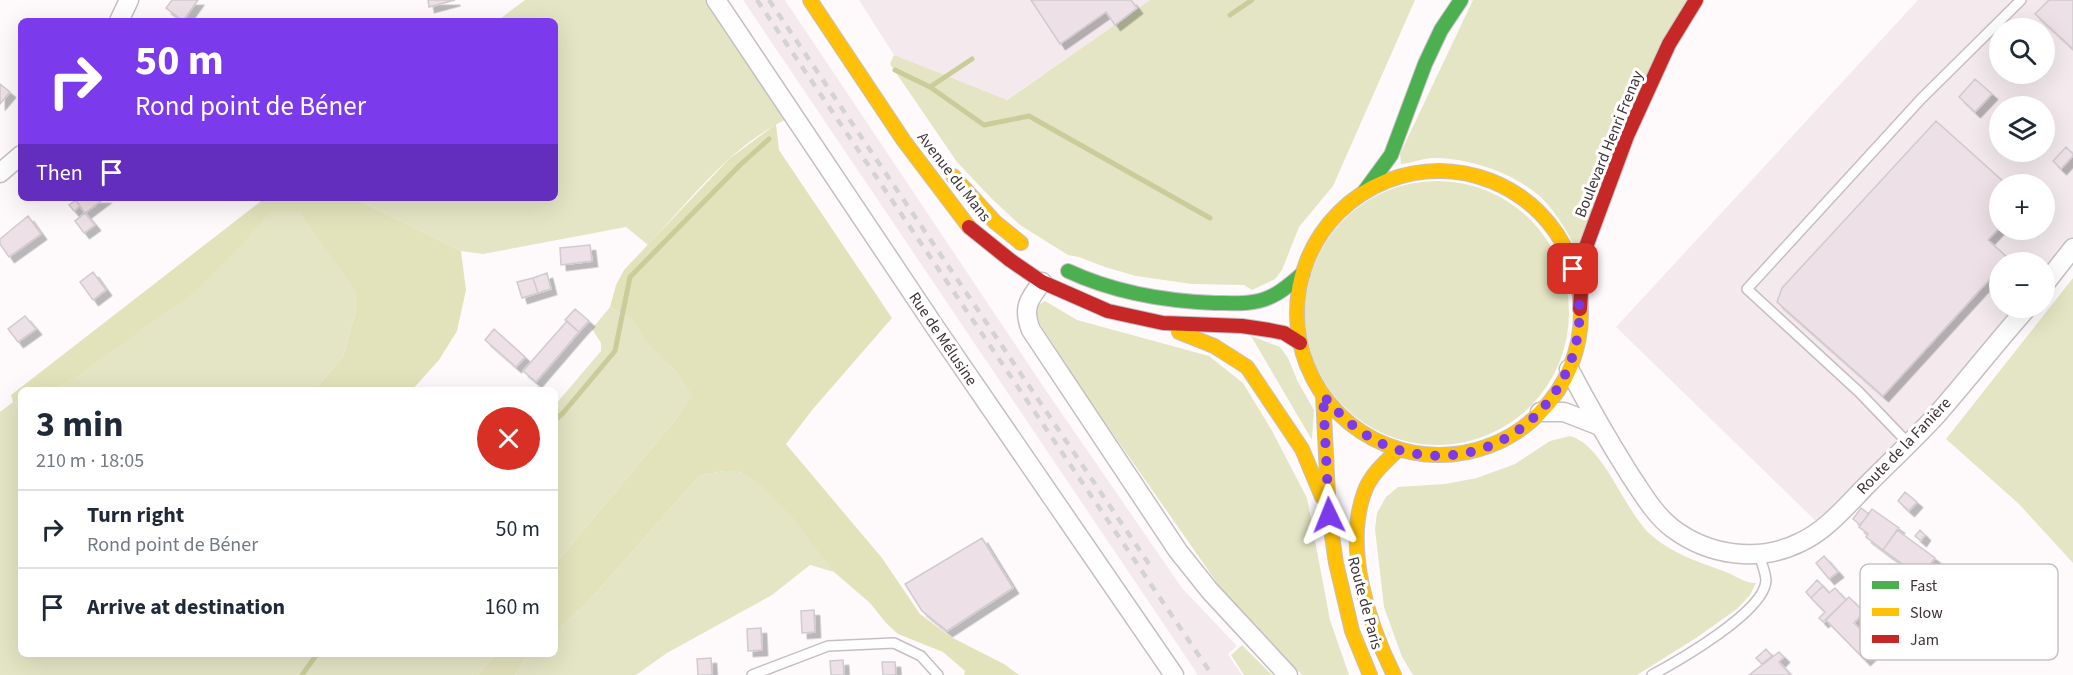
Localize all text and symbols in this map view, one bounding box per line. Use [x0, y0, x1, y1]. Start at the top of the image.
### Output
map controls [1989, 18, 2055, 318]
button: search [1989, 18, 2055, 84]
text: 50 m [135, 31, 224, 91]
icon: right [36, 42, 114, 120]
street label: Boulevard Henri Frenay [1569, 67, 1649, 221]
text: Rond point de Béner [135, 87, 366, 126]
button: layers [1989, 96, 2055, 162]
street label: Avenue du Mans [912, 127, 996, 227]
icon: arrive [95, 156, 128, 189]
text: Then [36, 157, 83, 189]
button: + [1989, 174, 2055, 240]
pin [1547, 243, 1598, 294]
icon: arrive [1556, 252, 1589, 285]
button: − [1989, 252, 2055, 318]
street label: Rue de Mélusine [904, 288, 983, 390]
street label: Route de la Fanière [1852, 392, 1956, 499]
text: 3 min [36, 399, 124, 450]
button: close [477, 407, 540, 470]
text: 210 m · 18:05 [36, 447, 144, 475]
position arrow [1297, 483, 1361, 547]
text: Turn right [87, 499, 184, 531]
icon: right [36, 513, 69, 546]
text: 50 m [495, 513, 540, 545]
text: Rond point de Béner [87, 531, 258, 559]
street label: Route de Paris [1342, 554, 1388, 652]
legend [1860, 564, 2058, 660]
text: Fast [1910, 575, 1938, 597]
icon: arrive [36, 591, 69, 624]
text: Arrive at destination [87, 591, 285, 623]
text: 160 m [485, 591, 540, 623]
text: Slow [1910, 602, 1943, 624]
text: Jam [1910, 629, 1939, 651]

